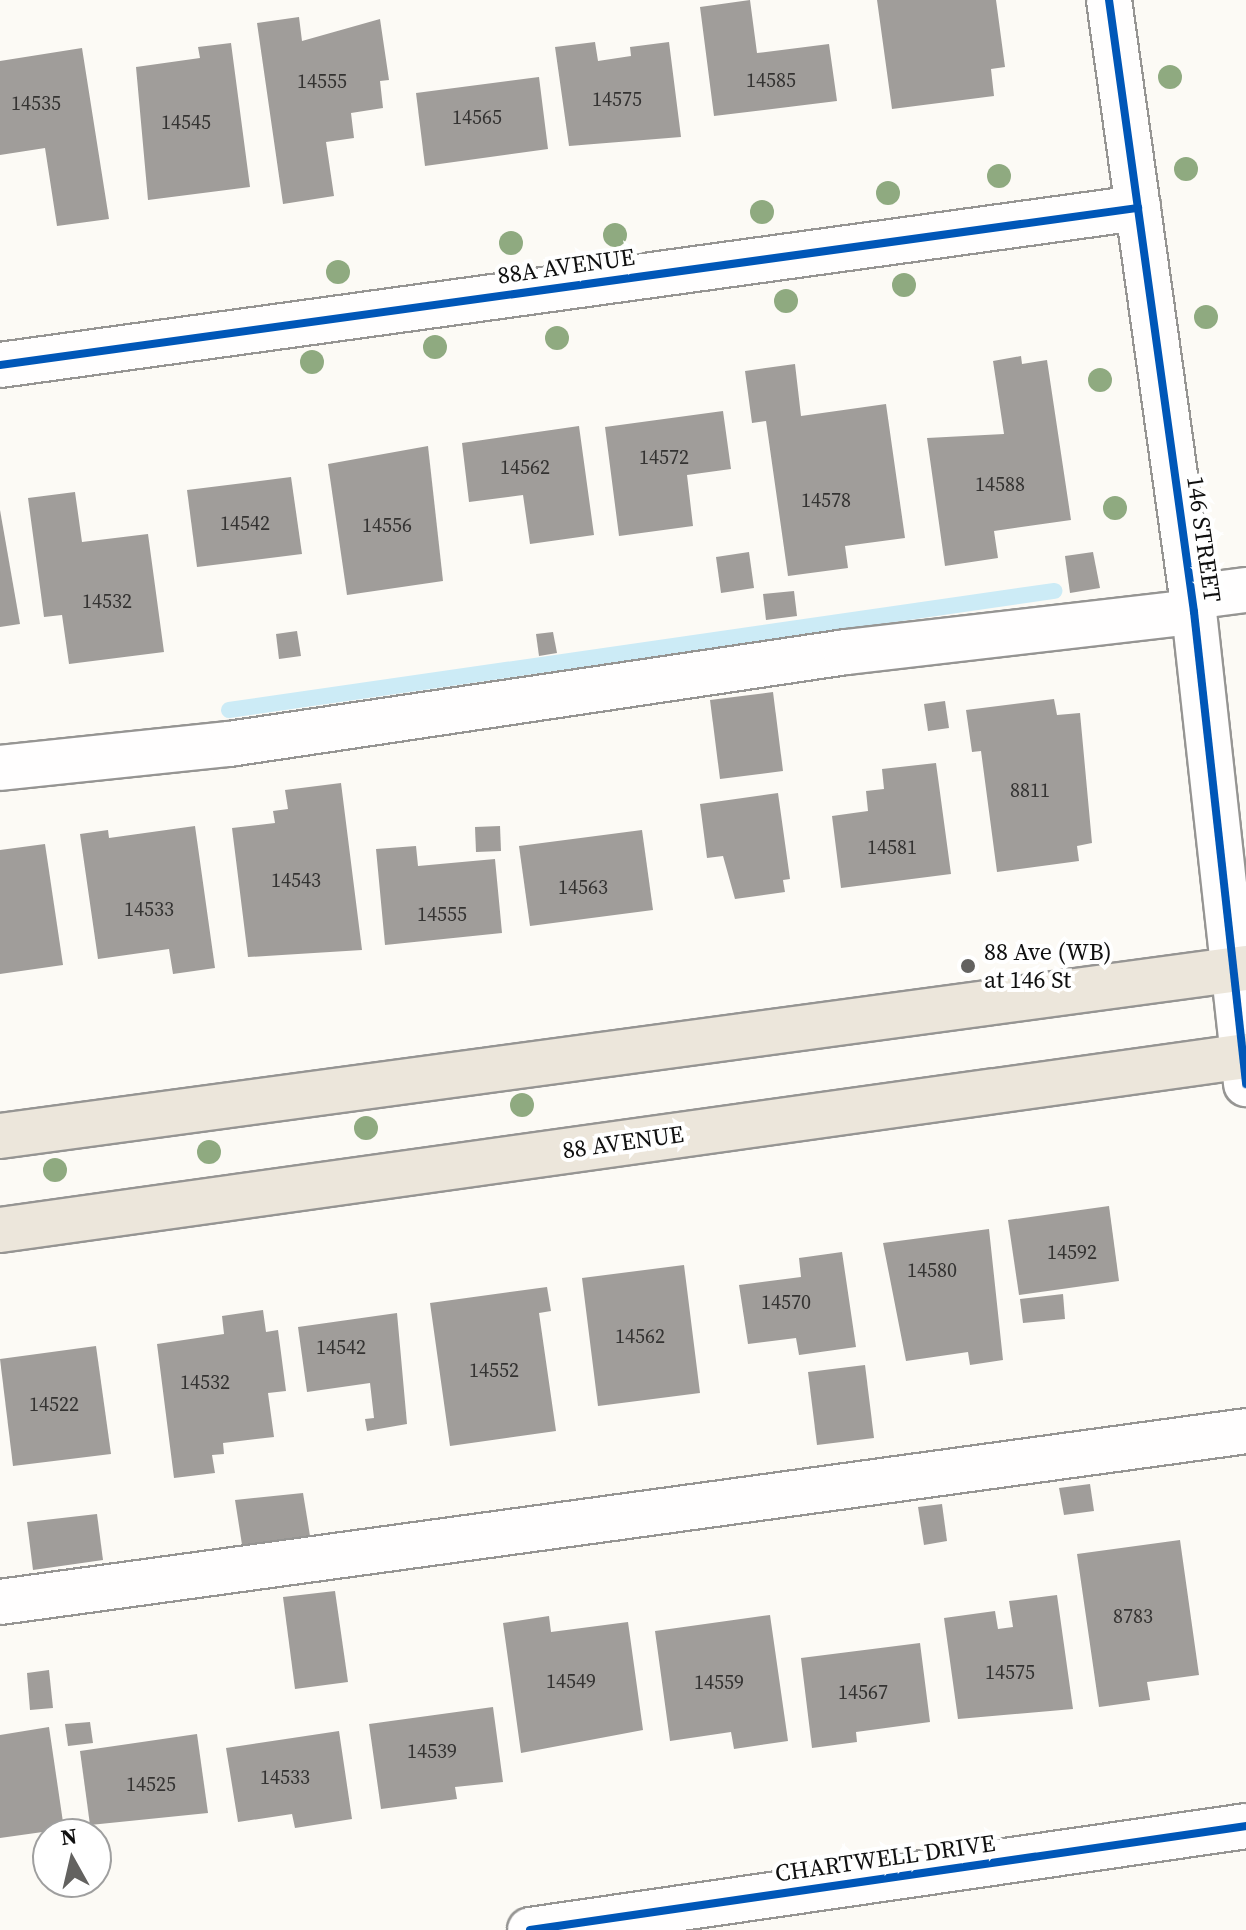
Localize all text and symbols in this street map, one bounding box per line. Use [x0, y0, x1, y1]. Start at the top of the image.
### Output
house number: 14585 [746, 68, 796, 92]
house number: 14555 [297, 69, 347, 93]
house number: 14575 [592, 87, 642, 111]
house number: 14535 [11, 91, 61, 115]
house number: 14565 [452, 105, 502, 129]
house number: 14545 [161, 110, 211, 134]
street label: 88A AVENUE [496, 242, 636, 290]
house number: 14572 [639, 445, 689, 469]
house number: 14562 [500, 455, 550, 479]
house number: 14588 [975, 472, 1025, 496]
street label: 146 STREET [1181, 474, 1227, 604]
house number: 14578 [801, 488, 851, 512]
house number: 14542 [220, 511, 270, 535]
house number: 14556 [362, 513, 412, 537]
house number: 14532 [82, 589, 132, 613]
house number: 8811 [1010, 778, 1050, 802]
house number: 14581 [867, 835, 917, 859]
house number: 14543 [271, 868, 321, 892]
house number: 14563 [558, 875, 608, 899]
house number: 14533 [124, 897, 174, 921]
house number: 14555 [417, 902, 467, 926]
place label: 88 Ave (WB) at 146 St [984, 938, 1112, 994]
marker: 88 Ave (WB) at 146 St [959, 957, 977, 975]
street label: 88 AVENUE [561, 1119, 685, 1165]
house number: 14592 [1047, 1240, 1097, 1264]
house number: 14580 [907, 1258, 957, 1282]
house number: 14570 [761, 1290, 811, 1314]
house number: 14562 [615, 1324, 665, 1348]
house number: 14542 [316, 1335, 366, 1359]
house number: 14552 [469, 1358, 519, 1382]
house number: 14532 [180, 1370, 230, 1394]
house number: 14522 [29, 1392, 79, 1416]
house number: 8783 [1113, 1604, 1153, 1628]
house number: 14575 [985, 1660, 1035, 1684]
house number: 14549 [546, 1669, 596, 1693]
house number: 14559 [694, 1670, 744, 1694]
house number: 14567 [838, 1680, 888, 1704]
house number: 14539 [407, 1739, 457, 1763]
house number: 14533 [260, 1765, 310, 1789]
house number: 14525 [126, 1772, 176, 1796]
north arrow [32, 1818, 112, 1898]
text: N [59, 1820, 79, 1852]
street label: CHARTWELL DRIVE [773, 1828, 997, 1888]

